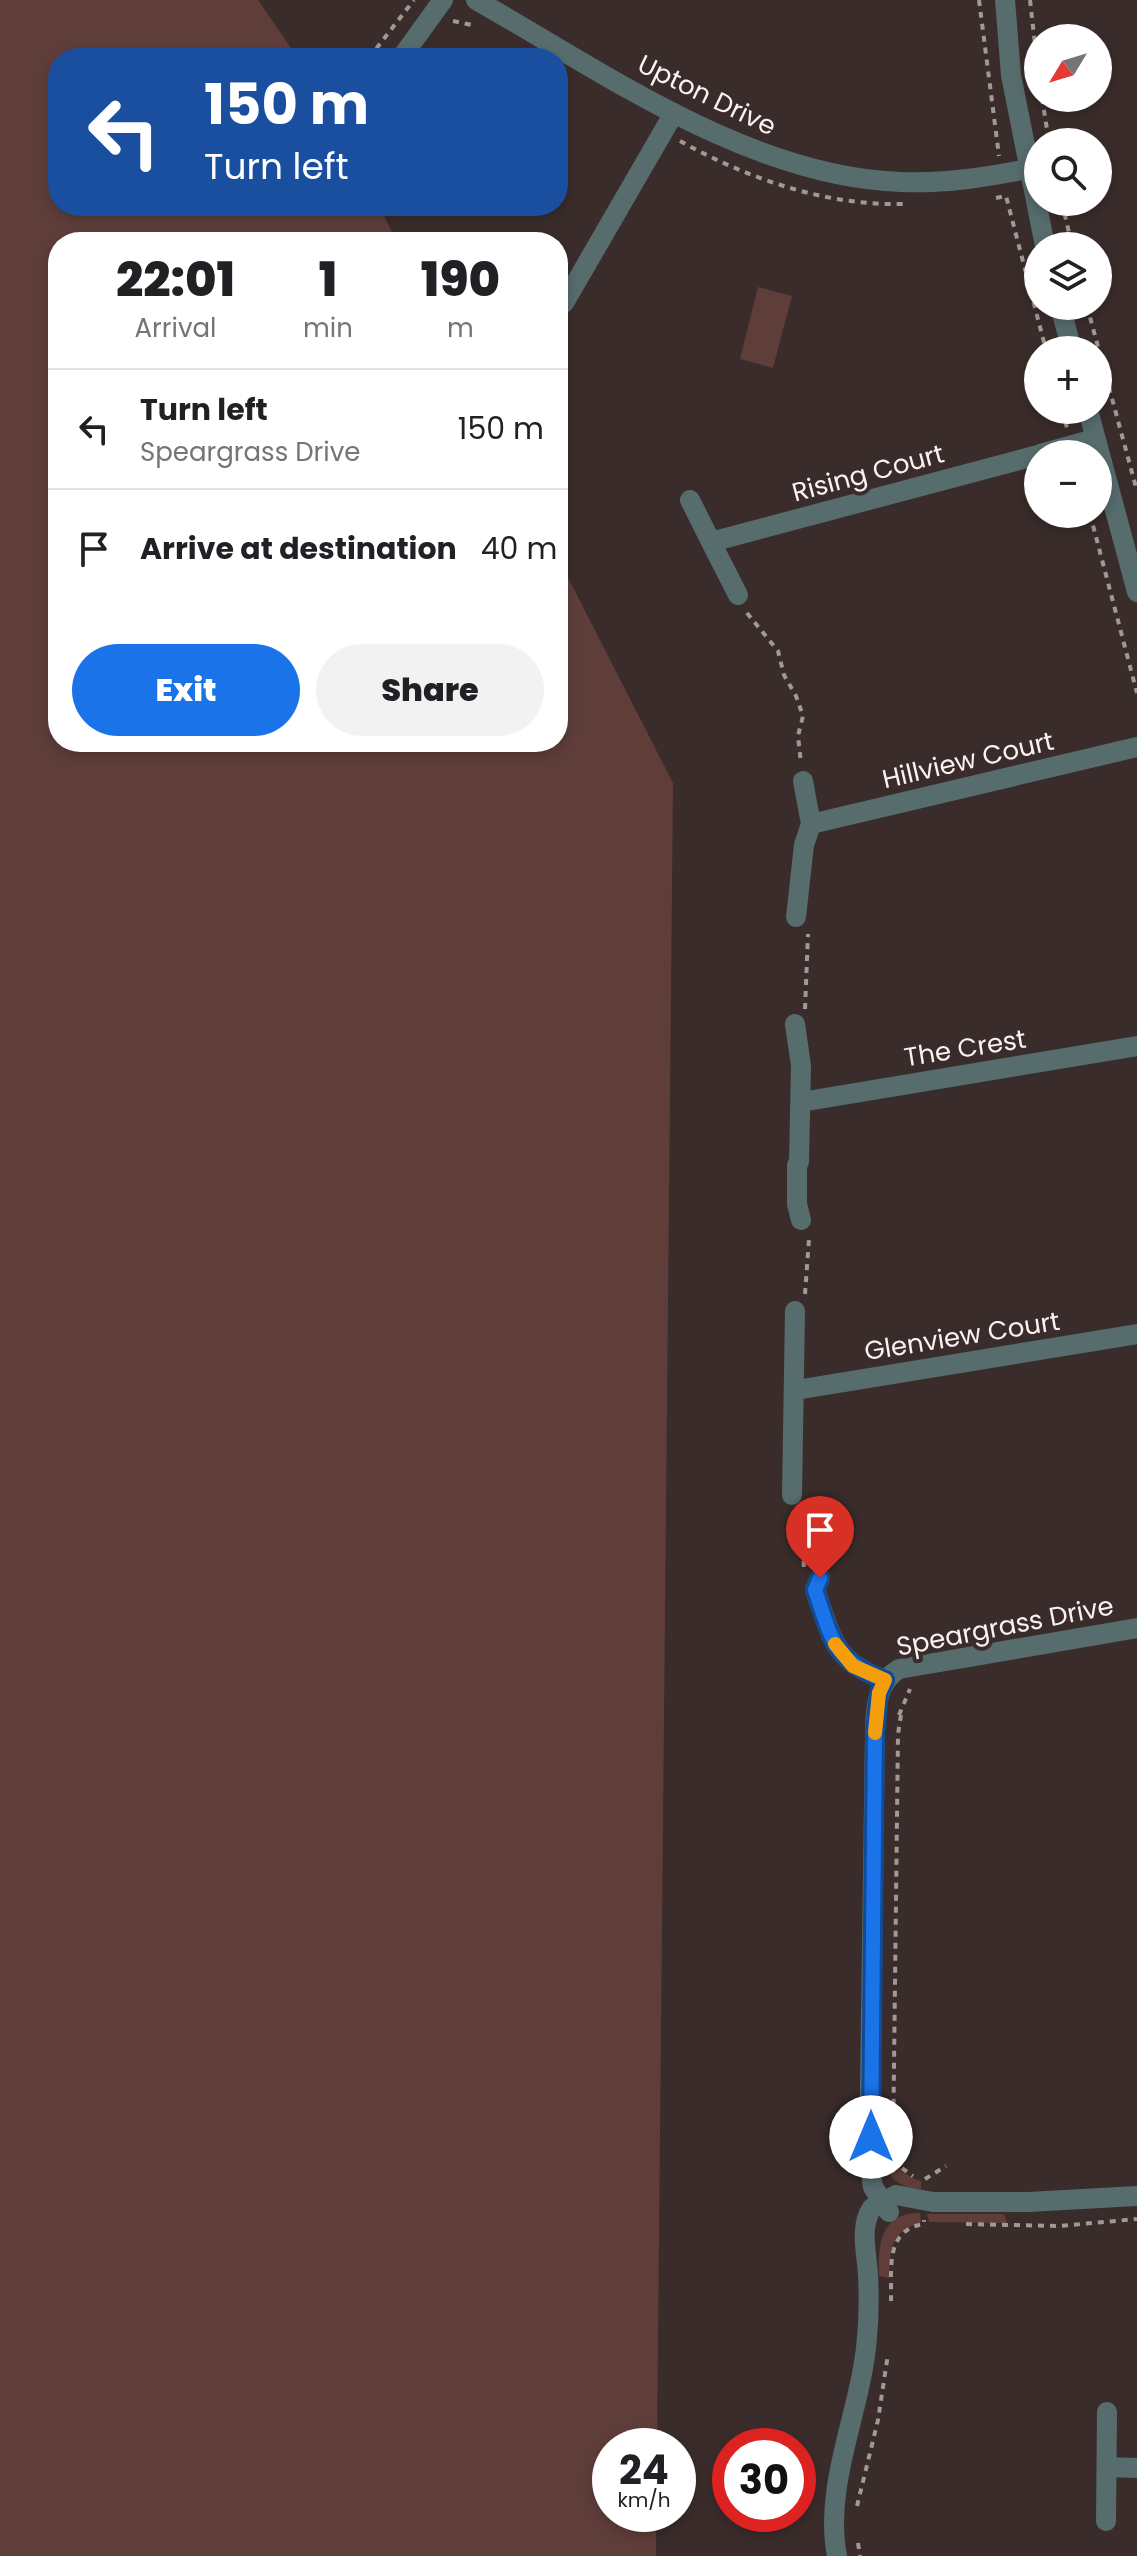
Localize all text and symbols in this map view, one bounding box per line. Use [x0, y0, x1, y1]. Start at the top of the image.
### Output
north arrow [1024, 24, 1112, 112]
map controls [1024, 24, 1112, 528]
street label: Upton Drive [632, 46, 782, 144]
text: 150 m [204, 65, 369, 144]
icon: left [72, 80, 176, 184]
button: search [1024, 128, 1112, 216]
text: Turn left [204, 141, 349, 192]
button: layers [1024, 232, 1112, 320]
text: 22:01 [116, 246, 235, 313]
text: 1 [319, 246, 337, 313]
text: 190 [421, 246, 500, 313]
text: Arrival [135, 310, 216, 346]
text: min [303, 310, 353, 346]
text: m [447, 310, 474, 346]
button: + [1024, 336, 1112, 424]
text: Turn left [140, 388, 268, 431]
icon: left [72, 407, 116, 451]
text: 150 m [458, 407, 544, 450]
text: Speargrass Drive [140, 434, 360, 470]
street label: Rising Court [788, 435, 948, 511]
button: − [1024, 440, 1112, 528]
icon: arrive [72, 527, 116, 571]
text: Arrive at destination [140, 527, 457, 570]
text: 40 m [481, 527, 557, 570]
button: Exit [72, 644, 300, 736]
button: Share [316, 644, 544, 736]
street label: Hillview Court [879, 723, 1057, 797]
street label: The Crest [902, 1021, 1028, 1075]
street label: Glenview Court [862, 1303, 1062, 1369]
pin [786, 1496, 854, 1578]
icon: arrive [798, 1508, 842, 1552]
street label: Speargrass Drive [893, 1587, 1117, 1665]
position arrow [829, 2095, 913, 2179]
speed limit sign: 30 [712, 2428, 816, 2532]
text: 24 [619, 2442, 669, 2498]
text: km/h [617, 2486, 671, 2514]

